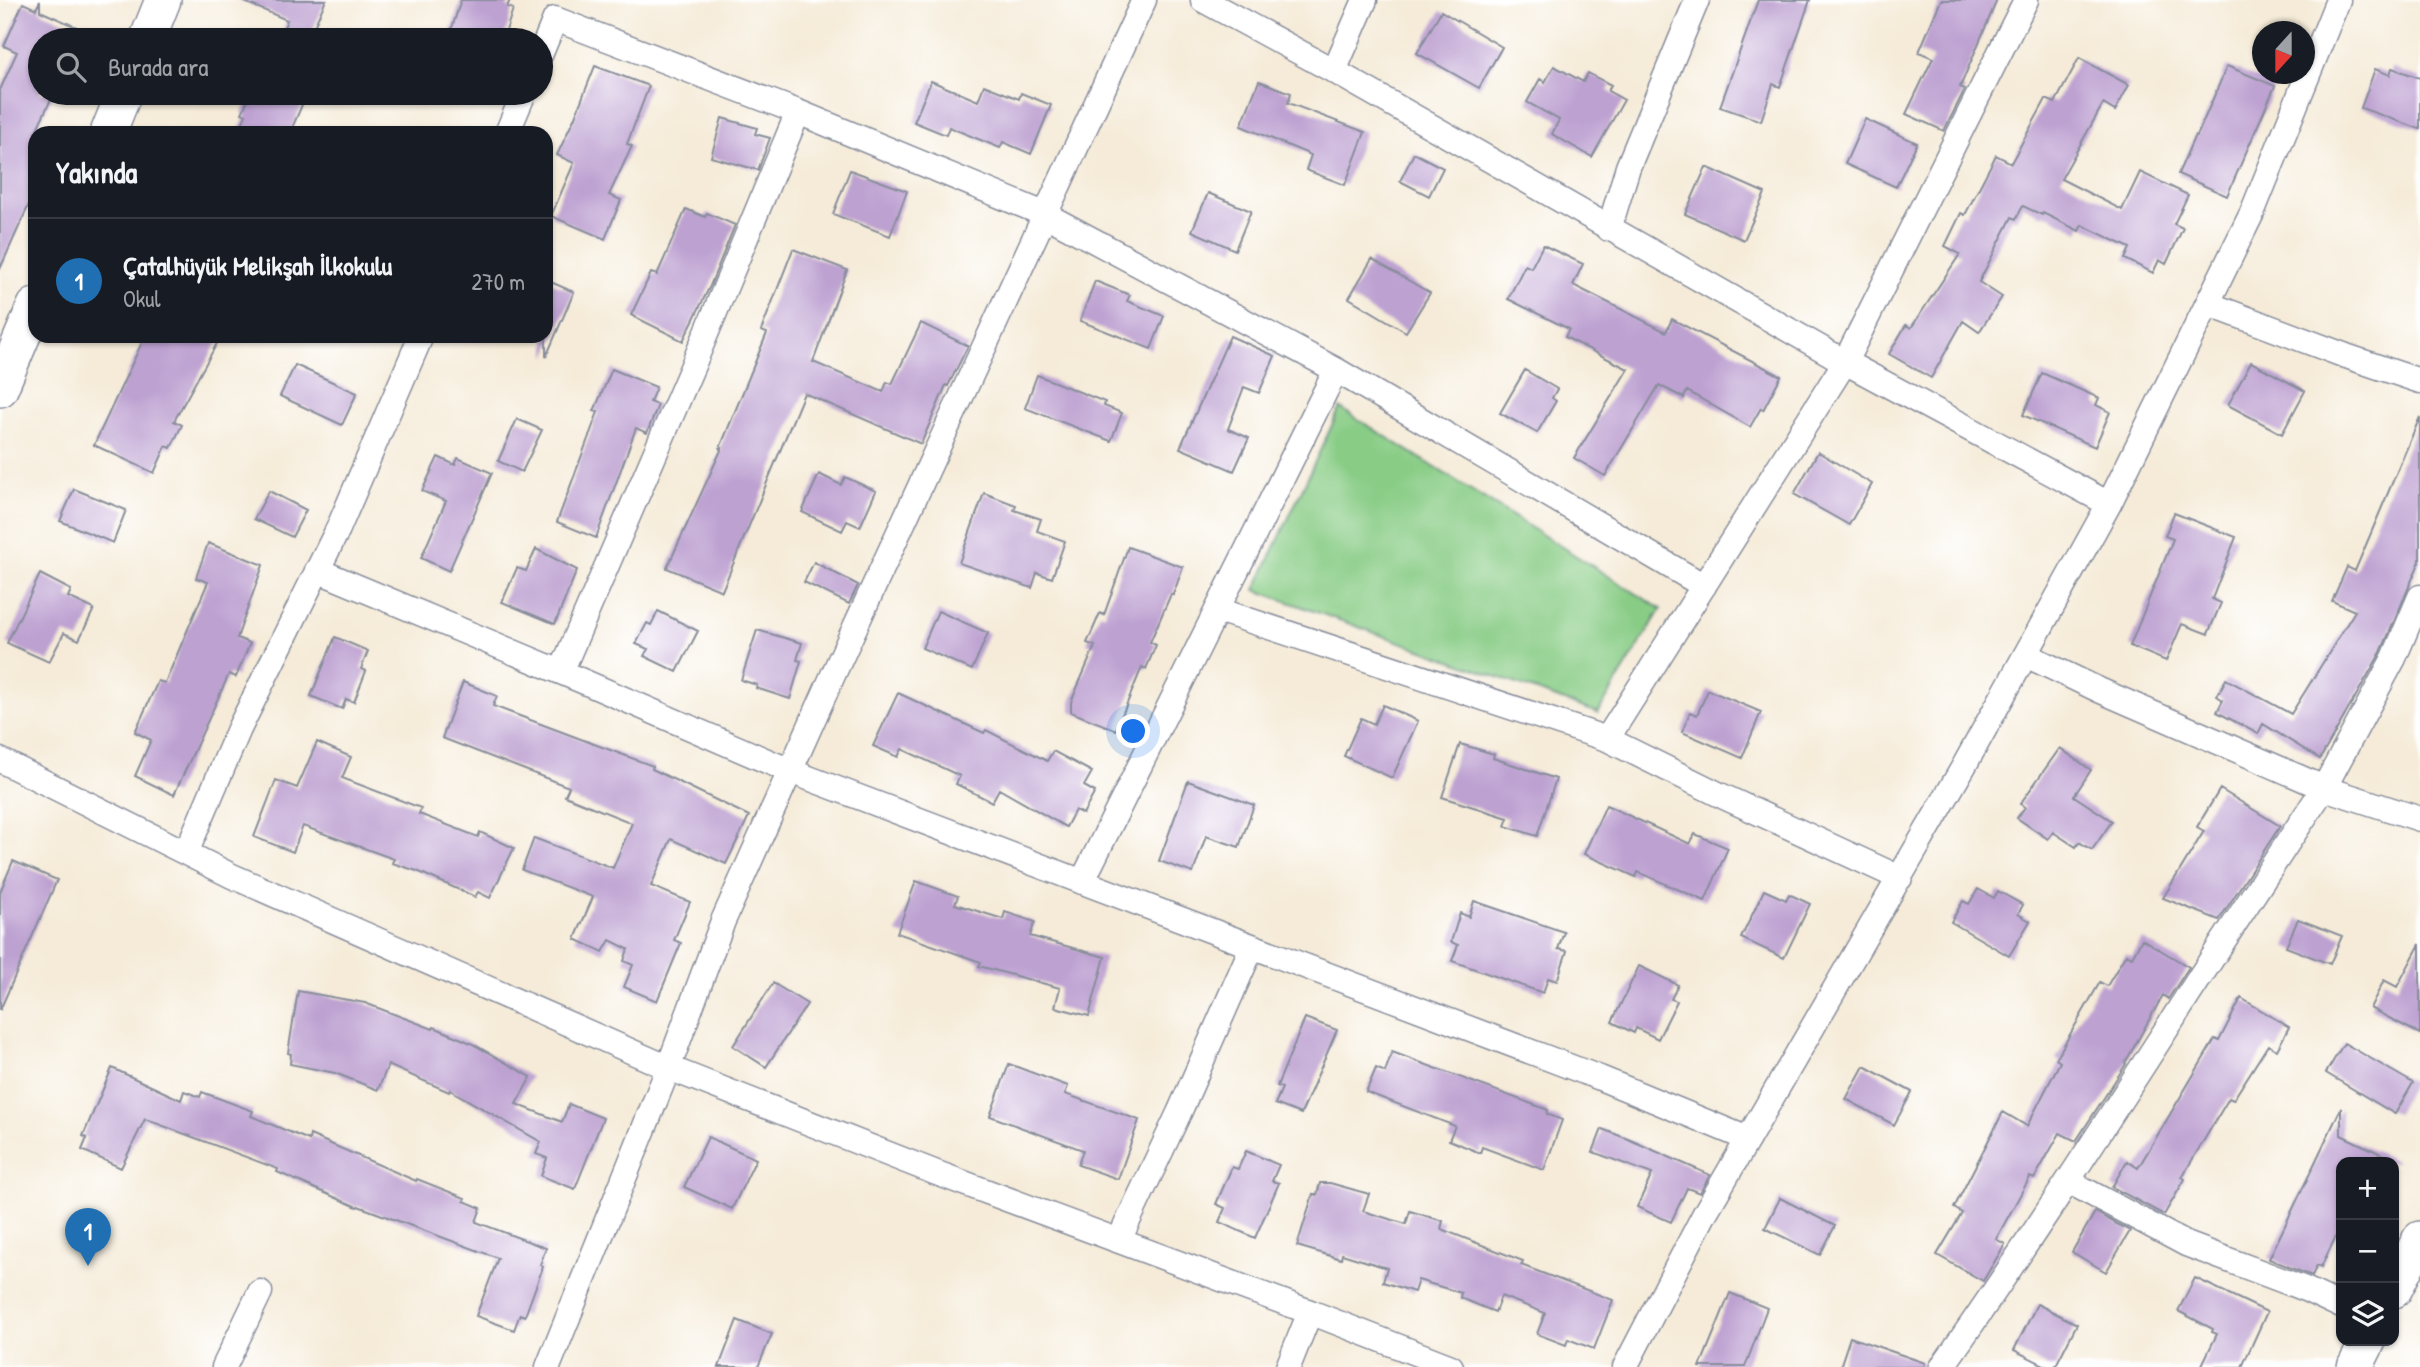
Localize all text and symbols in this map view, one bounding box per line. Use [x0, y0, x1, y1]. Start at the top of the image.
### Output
north arrow [2252, 21, 2315, 84]
search box [28, 28, 553, 105]
icon: search [52, 48, 90, 86]
text: Burada ara [108, 49, 209, 84]
text: Yakında [56, 152, 137, 192]
text: Çatalhüyük Melikşah İlkokulu [123, 248, 392, 283]
text: 1 [75, 266, 83, 297]
text: 270 m [472, 266, 525, 297]
text: Okul [123, 283, 161, 314]
your location [1116, 714, 1150, 748]
map controls [2336, 1157, 2399, 1346]
button: + [2336, 1157, 2399, 1220]
pin: 1 [65, 1208, 111, 1266]
button: − [2336, 1220, 2399, 1283]
button: layers [2336, 1283, 2399, 1346]

